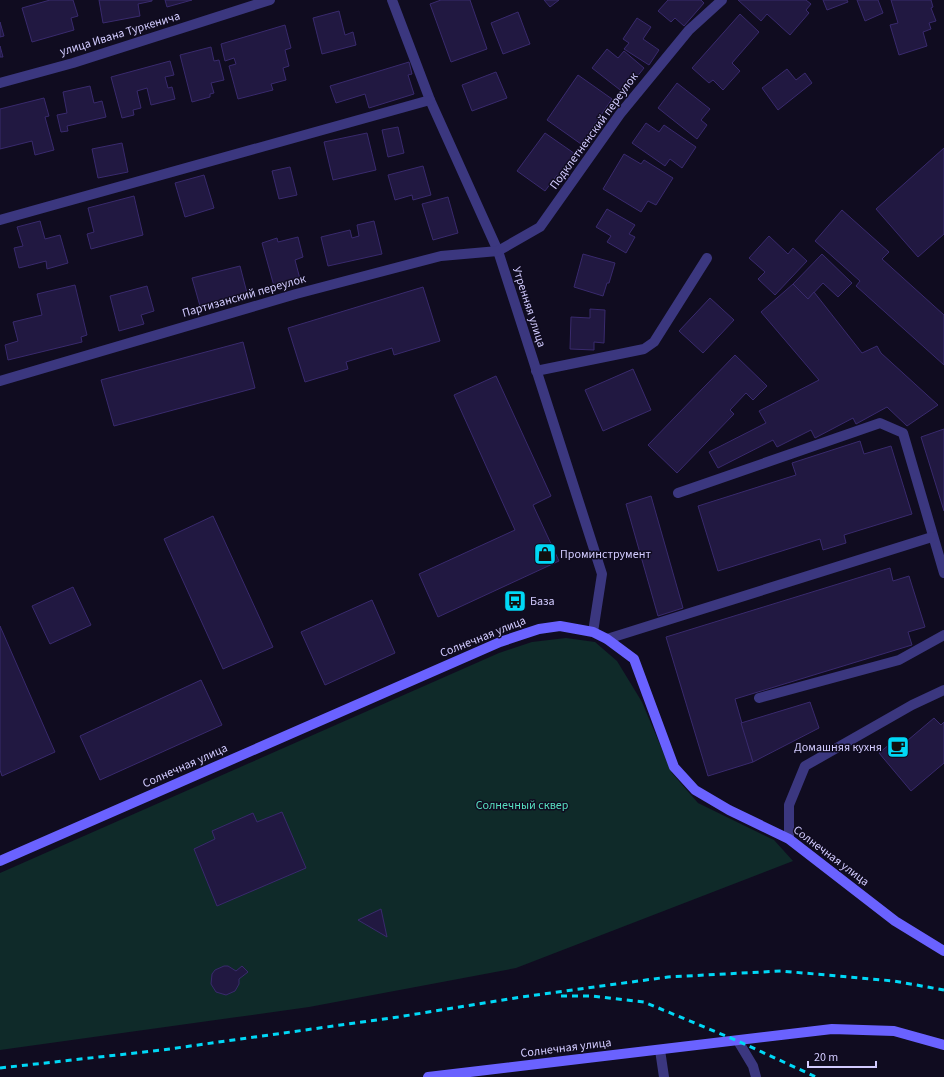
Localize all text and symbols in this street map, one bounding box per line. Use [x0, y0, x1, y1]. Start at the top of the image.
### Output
street label: улица Ивана Туркенича [58, 8, 182, 60]
street label: Подклетненский переулок [546, 69, 642, 193]
street label: Утренняя улица [508, 265, 550, 349]
street label: Партизанский переулок [180, 270, 308, 322]
shop icon: Проминструмент [532, 541, 558, 567]
place label: Проминструмент [560, 546, 651, 563]
bus stop icon: База [502, 588, 528, 614]
place label: База [530, 593, 555, 610]
street label: Солнечная улица [437, 612, 529, 662]
cafe icon: Домашняя кухня [885, 734, 911, 760]
place label: Домашняя кухня [794, 739, 882, 756]
street label: Солнечная улица [140, 740, 230, 792]
park label: Солнечный сквер [476, 797, 569, 814]
street label: Солнечная улица [789, 822, 873, 890]
street label: Солнечная улица [520, 1034, 612, 1062]
scale bar [808, 1043, 876, 1069]
text: 20 m [814, 1049, 838, 1066]

